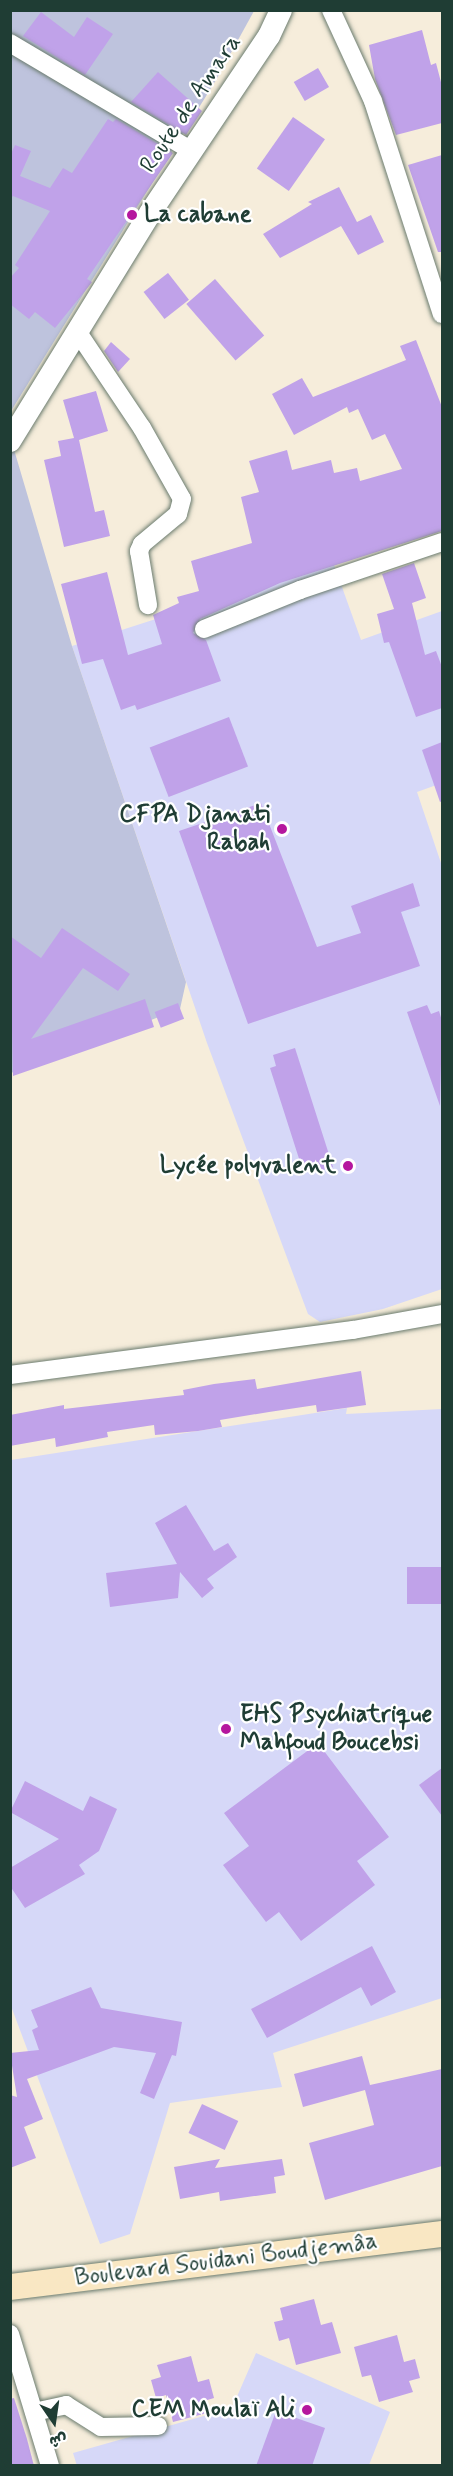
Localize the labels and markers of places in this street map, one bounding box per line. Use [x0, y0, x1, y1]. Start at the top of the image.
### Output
place label: La cabane [144, 201, 256, 229]
marker: La cabane [125, 208, 139, 222]
place label: CFPA Djanati Rabah [121, 801, 270, 857]
marker: CFPA Djanati Rabah [275, 822, 289, 836]
place label: Lycée polyvalent [162, 1152, 336, 1180]
marker: Lycée polyvalent [341, 1159, 355, 1173]
place label: EHS Psychiatrique Mahfoud Boucebsi [240, 1701, 430, 1757]
marker: EHS Psychiatrique Mahfoud Boucebsi [217, 1720, 235, 1738]
place label: CEM Moulaï Ali [132, 2396, 295, 2424]
marker: CEM Moulaï Ali [300, 2403, 314, 2417]

